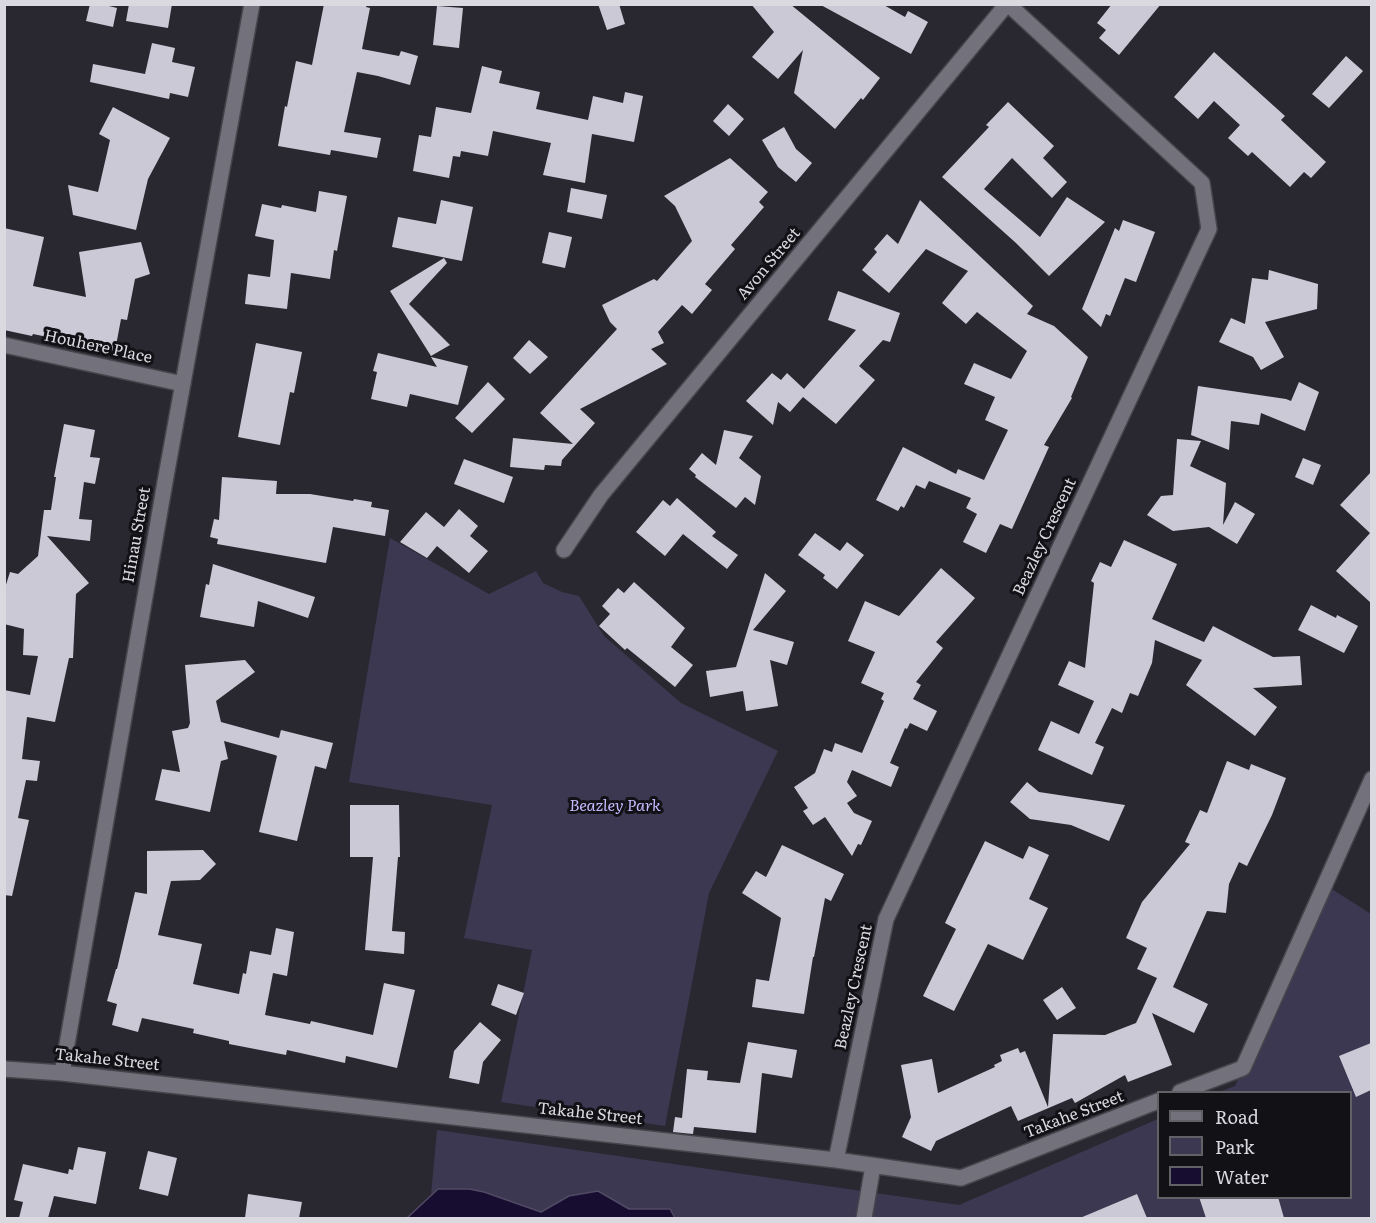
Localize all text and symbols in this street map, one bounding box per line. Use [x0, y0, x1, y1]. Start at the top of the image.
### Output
street label: Avon Street [733, 224, 805, 304]
street label: Houhere Place [42, 326, 154, 368]
street label: Beazley Crescent [1009, 475, 1081, 599]
street label: Hinau Street [119, 486, 155, 584]
park label: Beazley Park [569, 796, 661, 816]
street label: Beazley Crescent [831, 923, 877, 1051]
street label: Takahe Street [54, 1045, 160, 1075]
street label: Takahe Street [1021, 1087, 1127, 1143]
legend [1157, 1091, 1352, 1199]
street label: Takahe Street [537, 1099, 643, 1129]
text: Road [1215, 1103, 1259, 1130]
text: Park [1215, 1133, 1254, 1160]
text: Water [1215, 1163, 1268, 1190]

